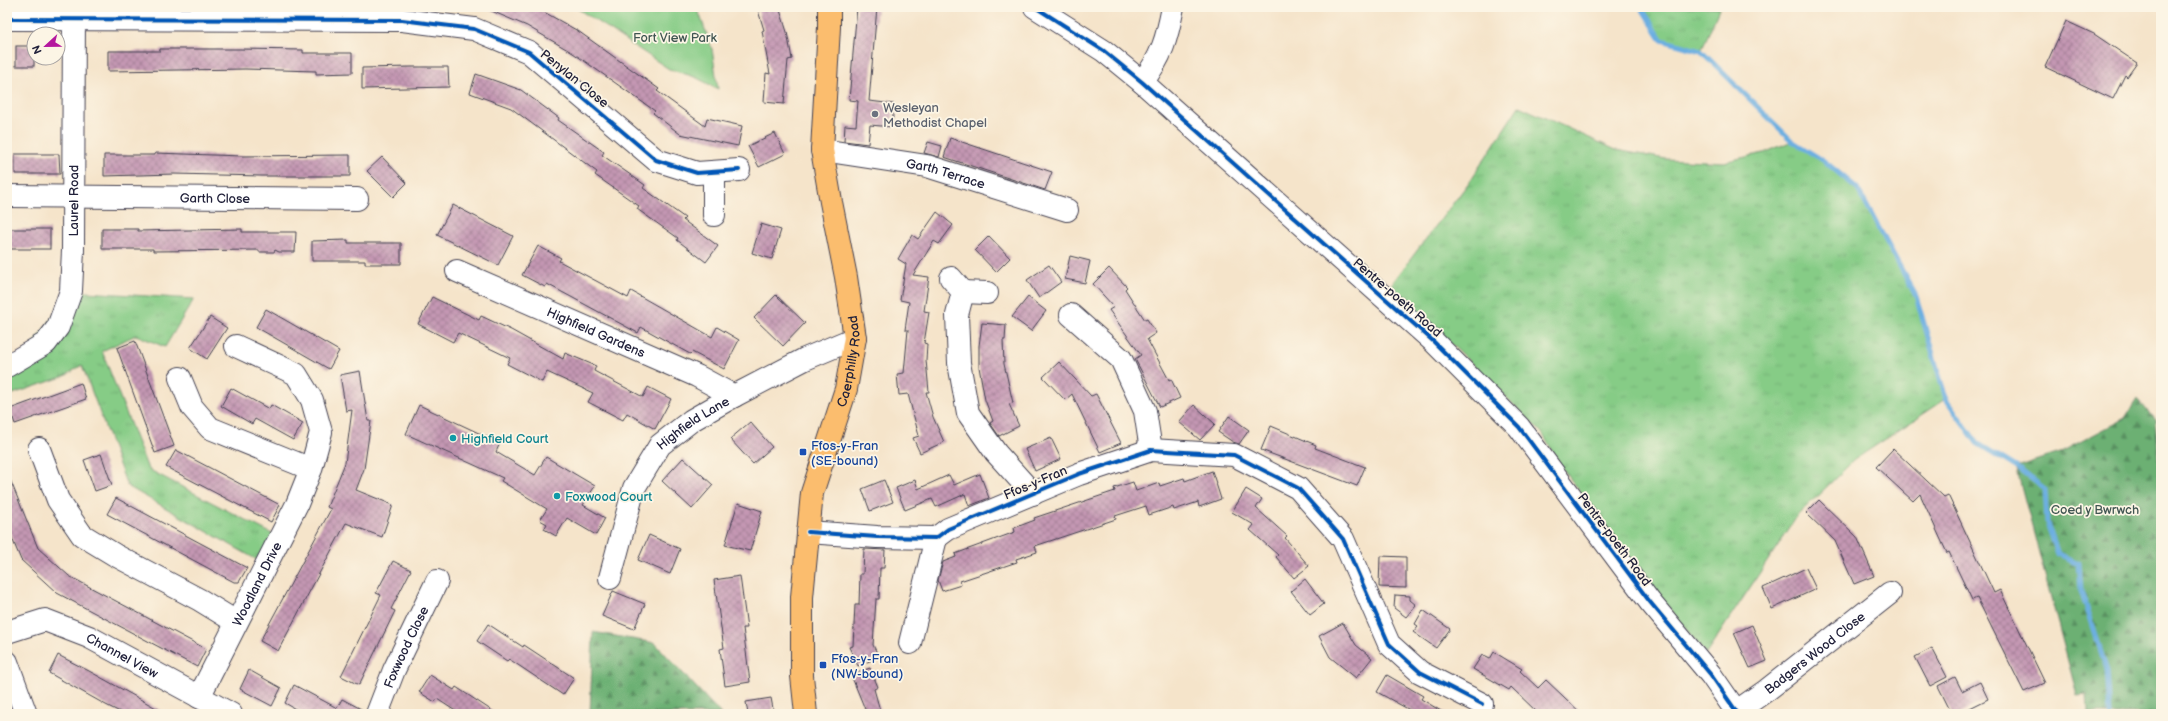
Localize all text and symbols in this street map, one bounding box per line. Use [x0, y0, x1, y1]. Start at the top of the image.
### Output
north arrow [26, 26, 66, 66]
park label: Fort View Park [633, 30, 718, 46]
text: N [30, 43, 45, 56]
street label: Penylan Close [537, 46, 612, 111]
place label: Wesleyan Methodist Chapel [883, 100, 987, 131]
marker: Wesleyan Methodist Chapel [870, 109, 880, 119]
street label: Garth Terrace [905, 156, 987, 193]
street label: Laurel Road [66, 165, 82, 237]
street label: Garth Close [180, 190, 250, 207]
street label: Pentre-poeth Road [1350, 255, 1445, 341]
street label: Highfield Gardens [544, 304, 648, 362]
street label: Caerphilly Road [834, 315, 864, 409]
street label: Highfield Lane [654, 393, 733, 454]
place label: Highfield Court [461, 431, 549, 447]
marker: Highfield Court [448, 433, 458, 443]
place label: Ffos-y-Fran (SE-bound) [811, 438, 878, 469]
marker: Ffos-y-Fran (SE-bound) [798, 447, 808, 457]
street label: Ffos-y-Fran [1001, 462, 1070, 503]
place label: Foxwood Court [565, 489, 652, 505]
street label: Pentre-poeth Road [1574, 490, 1654, 589]
marker: Foxwood Court [552, 491, 562, 501]
park label: Coed y Bwrwch [2051, 502, 2139, 518]
street label: Woodland Drive [229, 539, 286, 629]
street label: Foxwood Close [381, 604, 433, 690]
street label: Badgers Wood Close [1762, 609, 1869, 698]
street label: Channel View [83, 630, 161, 682]
place label: Ffos-y-Fran (NW-bound) [831, 651, 903, 682]
marker: Ffos-y-Fran (NW-bound) [818, 660, 828, 670]

